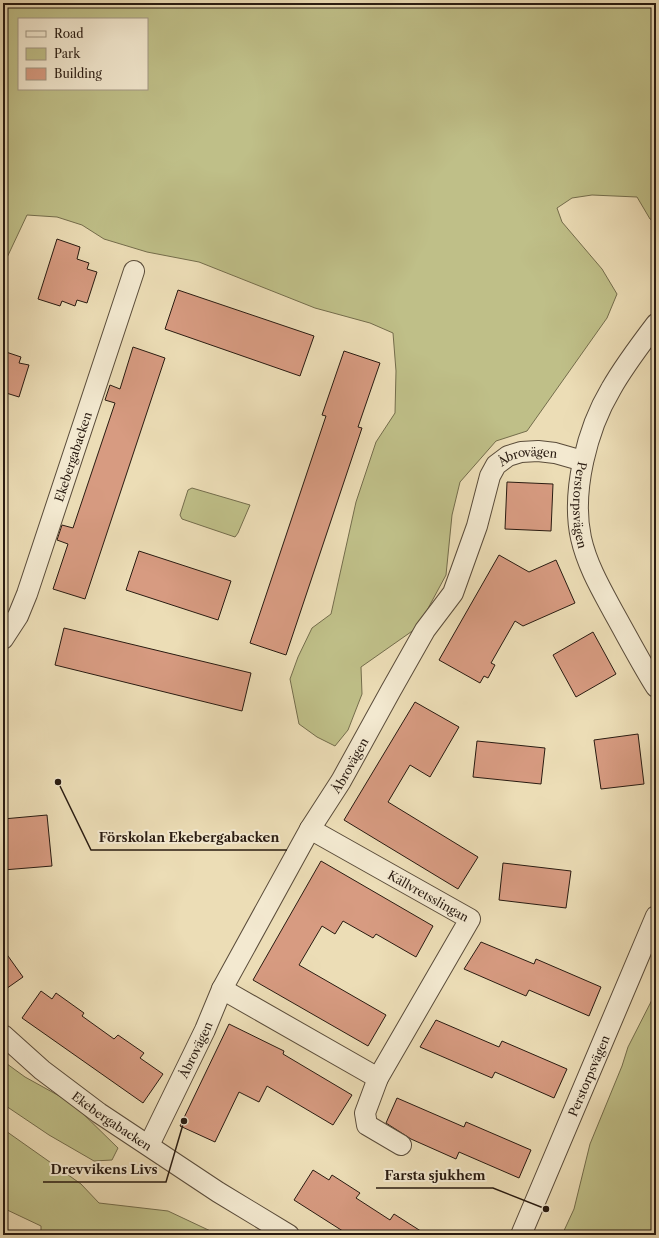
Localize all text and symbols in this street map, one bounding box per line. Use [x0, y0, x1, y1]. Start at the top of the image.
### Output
legend [18, 18, 148, 90]
text: Road [54, 26, 84, 41]
text: Park [54, 46, 81, 61]
text: Building [54, 66, 102, 81]
street label: Ekebergabacken [51, 409, 95, 503]
street label: Åbrovägen [493, 443, 559, 469]
street label: Perstorpsvägen [570, 461, 591, 550]
street label: Åbrovägen [326, 734, 371, 796]
callout: Förskolan Ekebergabacken [91, 825, 287, 850]
text: Förskolan Ekebergabacken [99, 829, 279, 845]
street label: Källvretsslingan [385, 867, 472, 925]
street label: Åbrovägen [174, 1019, 215, 1081]
street label: Perstorpsvägen [565, 1032, 612, 1119]
street label: Ekebergabacken [69, 1088, 155, 1154]
callout: Drevvikens Livs [43, 1157, 166, 1182]
text: Drevvikens Livs [50, 1161, 158, 1177]
callout: Farsta sjukhem [376, 1163, 493, 1188]
text: Farsta sjukhem [384, 1167, 486, 1183]

